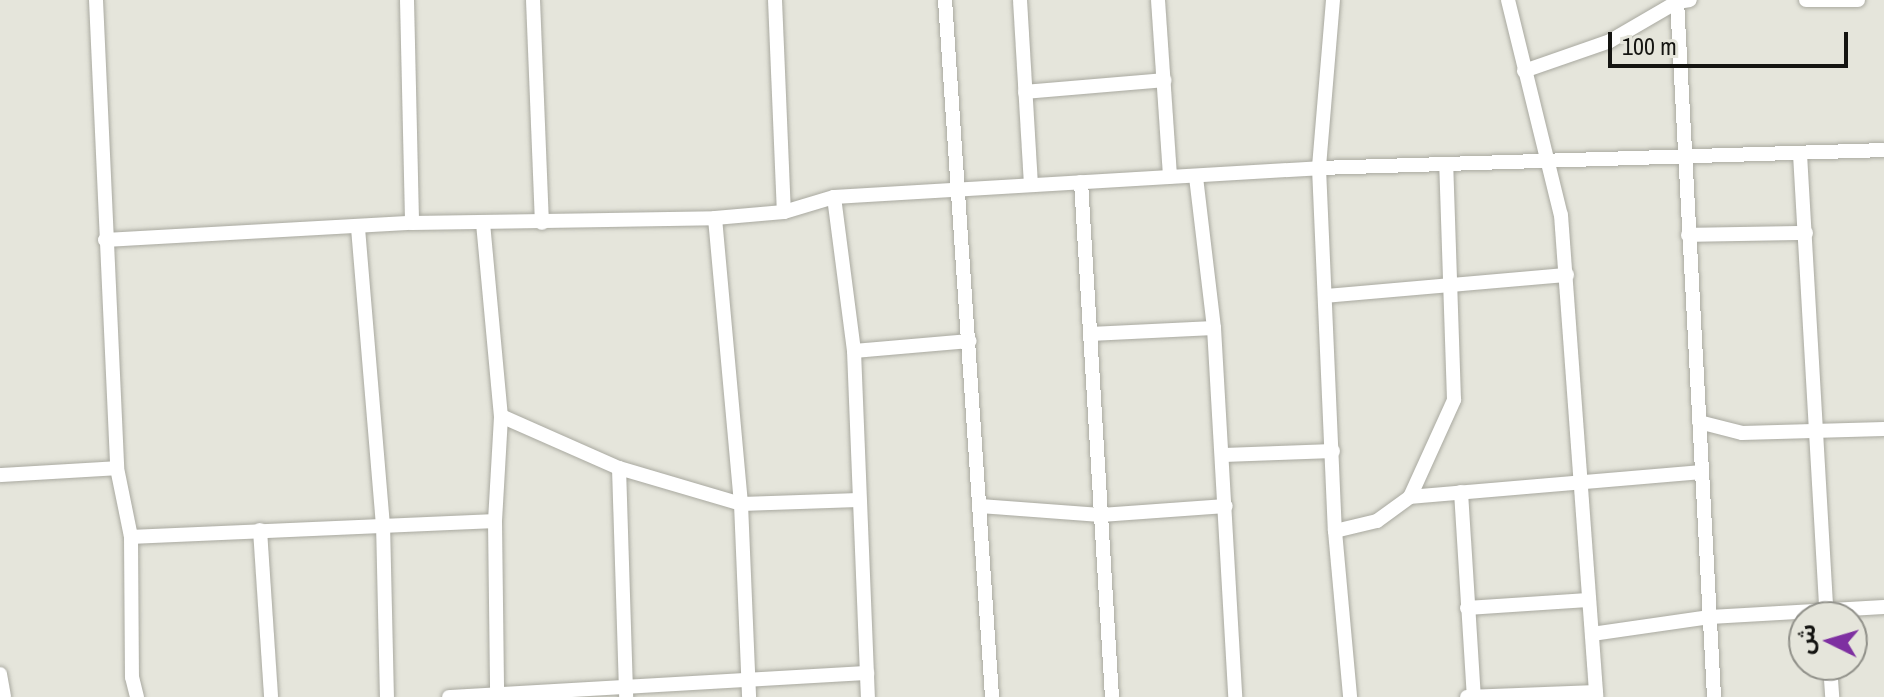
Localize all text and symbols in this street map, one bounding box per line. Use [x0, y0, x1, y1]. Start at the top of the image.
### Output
scale bar [1612, 16, 1852, 66]
text: 100 m [1622, 30, 1677, 62]
north arrow [1788, 601, 1868, 681]
text: ش [1790, 623, 1822, 655]

